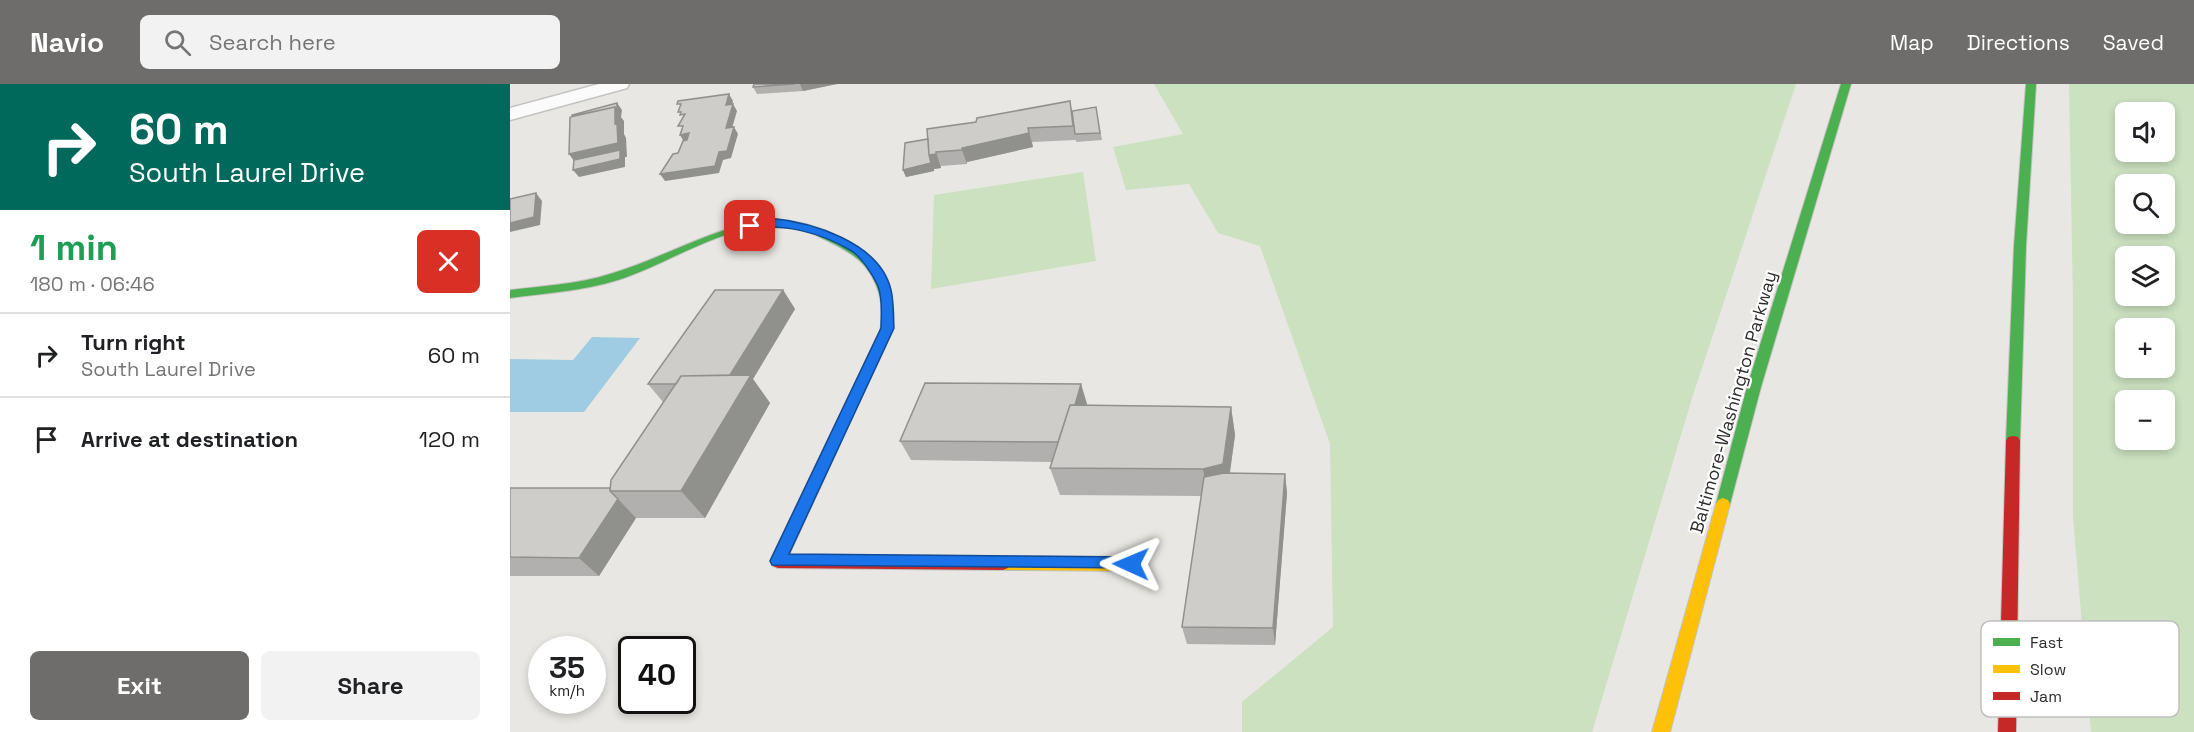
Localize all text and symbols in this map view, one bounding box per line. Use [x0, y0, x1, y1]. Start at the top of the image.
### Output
search box [140, 15, 560, 69]
text: Navio [30, 24, 104, 60]
icon: search [161, 26, 194, 59]
text: Search here [209, 28, 336, 56]
text: Map [1890, 29, 1934, 56]
text: Directions [1967, 29, 2070, 56]
text: Saved [2103, 29, 2164, 56]
map controls [2115, 102, 2175, 450]
button: sound [2115, 102, 2175, 162]
text: 60 m [129, 103, 229, 156]
icon: right [30, 108, 108, 186]
text: South Laurel Drive [129, 155, 365, 190]
button: search [2115, 174, 2175, 234]
pin [724, 200, 775, 251]
icon: arrive [733, 209, 766, 242]
text: 1 min [30, 225, 118, 271]
button: close [417, 230, 480, 293]
button: layers [2115, 246, 2175, 306]
street label: Baltimore-Washington Parkway [1684, 268, 1782, 536]
text: 180 m · 06:46 [30, 271, 155, 297]
button: + [2115, 318, 2175, 378]
text: Turn right [81, 328, 186, 356]
icon: right [30, 339, 63, 372]
text: 60 m [428, 341, 480, 369]
text: South Laurel Drive [81, 356, 256, 382]
button: − [2115, 390, 2175, 450]
icon: arrive [30, 423, 63, 456]
text: Arrive at destination [81, 425, 298, 453]
text: 120 m [419, 425, 480, 453]
position arrow [1099, 532, 1163, 596]
legend [1981, 621, 2179, 717]
text: Fast [2030, 632, 2063, 653]
speed limit sign: 40 [618, 636, 696, 714]
text: 35 [549, 648, 585, 687]
button: Exit [30, 651, 249, 720]
button: Share [261, 651, 480, 720]
text: Slow [2030, 659, 2066, 680]
text: km/h [549, 681, 585, 700]
text: Jam [2030, 686, 2062, 707]

